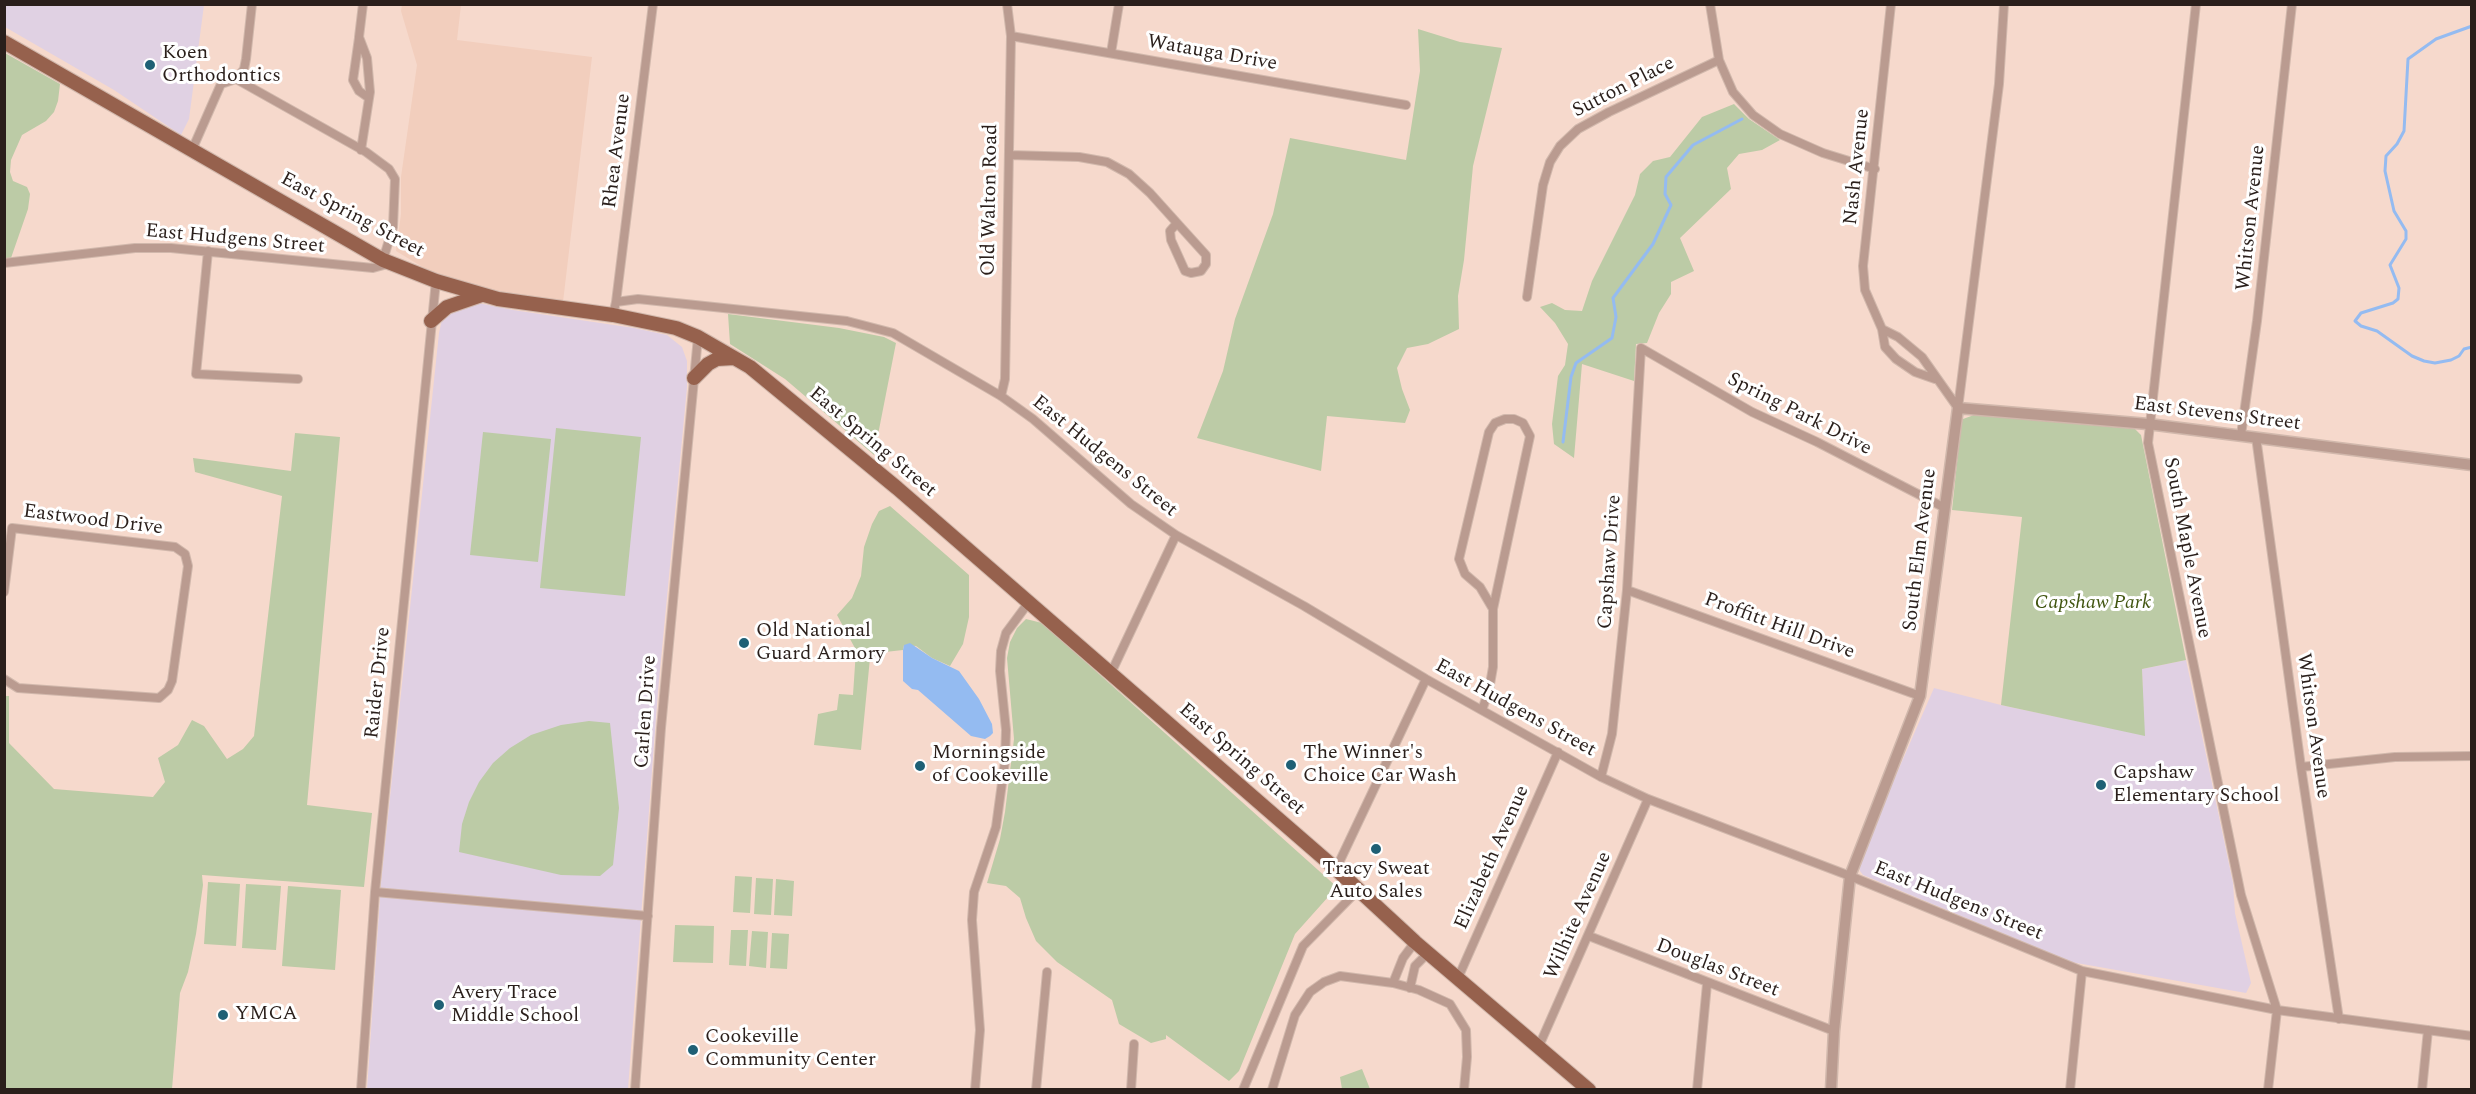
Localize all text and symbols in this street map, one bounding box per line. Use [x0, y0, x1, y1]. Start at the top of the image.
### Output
street label: Watauga Drive [1145, 31, 1279, 77]
place label: Koen Orthodontics [162, 42, 281, 89]
street label: Sutton Place [1569, 52, 1679, 124]
marker: Koen Orthodontics [143, 58, 157, 72]
street label: Rhea Avenue [599, 92, 637, 210]
street label: Nash Avenue [1840, 108, 1876, 226]
street label: Old Walton Road [978, 124, 1004, 276]
street label: Whitson Avenue [2232, 144, 2272, 292]
street label: East Spring Street [276, 168, 428, 264]
street label: East Hudgens Street [144, 220, 326, 260]
street label: Spring Park Drive [1723, 368, 1875, 462]
street label: East Spring Street [803, 383, 941, 503]
street label: East Hudgens Street [1026, 391, 1182, 523]
street label: East Stevens Street [2132, 393, 2302, 437]
street label: South Maple Avenue [2157, 456, 2215, 640]
street label: South Elm Avenue [1899, 467, 1943, 633]
street label: Capshaw Drive [1594, 494, 1628, 630]
street label: Eastwood Drive [22, 501, 164, 541]
street label: Proffitt Hill Drive [1700, 589, 1858, 665]
park label: Capshaw Park [2035, 592, 2151, 616]
place label: Old National Guard Armory [756, 620, 885, 667]
street label: Raider Drive [361, 626, 397, 740]
marker: Old National Guard Armory [737, 636, 751, 650]
street label: Whitson Avenue [2290, 652, 2334, 800]
street label: Carlen Drive [631, 655, 663, 769]
street label: East Hudgens Street [1430, 655, 1600, 763]
street label: East Spring Street [1173, 699, 1309, 821]
place label: Morningside of Cookeville [932, 742, 1049, 789]
place label: The Winner's Choice Car Wash [1303, 742, 1457, 789]
marker: The Winner's Choice Car Wash [1284, 758, 1298, 772]
marker: Morningside of Cookeville [913, 759, 927, 773]
place label: Capshaw Elementary School [2113, 762, 2279, 809]
marker: Capshaw Elementary School [2094, 778, 2108, 792]
street label: Elizabeth Avenue [1450, 782, 1536, 934]
marker: Tracy Sweat Auto Sales [1369, 842, 1383, 856]
street label: Wilhite Avenue [1540, 848, 1618, 984]
street label: East Hudgens Street [1870, 857, 2046, 947]
place label: Tracy Sweat Auto Sales [1322, 858, 1430, 905]
street label: Douglas Street [1652, 934, 1782, 1004]
place label: Avery Trace Middle School [451, 982, 579, 1029]
marker: Avery Trace Middle School [432, 998, 446, 1012]
place label: YMCA [235, 1003, 298, 1027]
marker: YMCA [216, 1008, 230, 1022]
place label: Cookeville Community Center [705, 1026, 876, 1073]
marker: Cookeville Community Center [686, 1043, 700, 1057]

